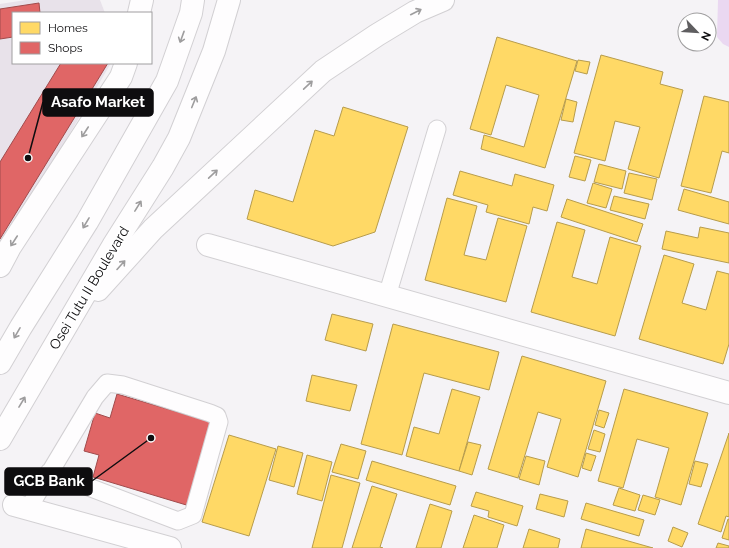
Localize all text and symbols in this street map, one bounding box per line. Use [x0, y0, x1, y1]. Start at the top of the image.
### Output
one-way arrow [409, 8, 421, 16]
legend [12, 12, 152, 64]
north arrow [677, 12, 717, 52]
text: Homes [48, 21, 88, 35]
text: N [698, 29, 713, 43]
one-way arrow [178, 31, 186, 43]
text: Shops [48, 41, 83, 55]
one-way arrow [303, 80, 313, 90]
callout: Asafo Market [43, 89, 153, 116]
text: Asafo Market [51, 93, 145, 111]
one-way arrow [190, 96, 198, 108]
one-way arrow [80, 126, 88, 138]
one-way arrow [208, 169, 218, 178]
one-way arrow [135, 200, 143, 212]
one-way arrow [82, 217, 90, 229]
street label: Osei Tutu II Boulevard [46, 224, 132, 352]
one-way arrow [10, 236, 18, 247]
one-way arrow [116, 261, 125, 271]
one-way arrow [13, 327, 21, 339]
one-way arrow [18, 396, 26, 408]
callout: GCB Bank [5, 468, 92, 495]
text: GCB Bank [13, 472, 85, 490]

